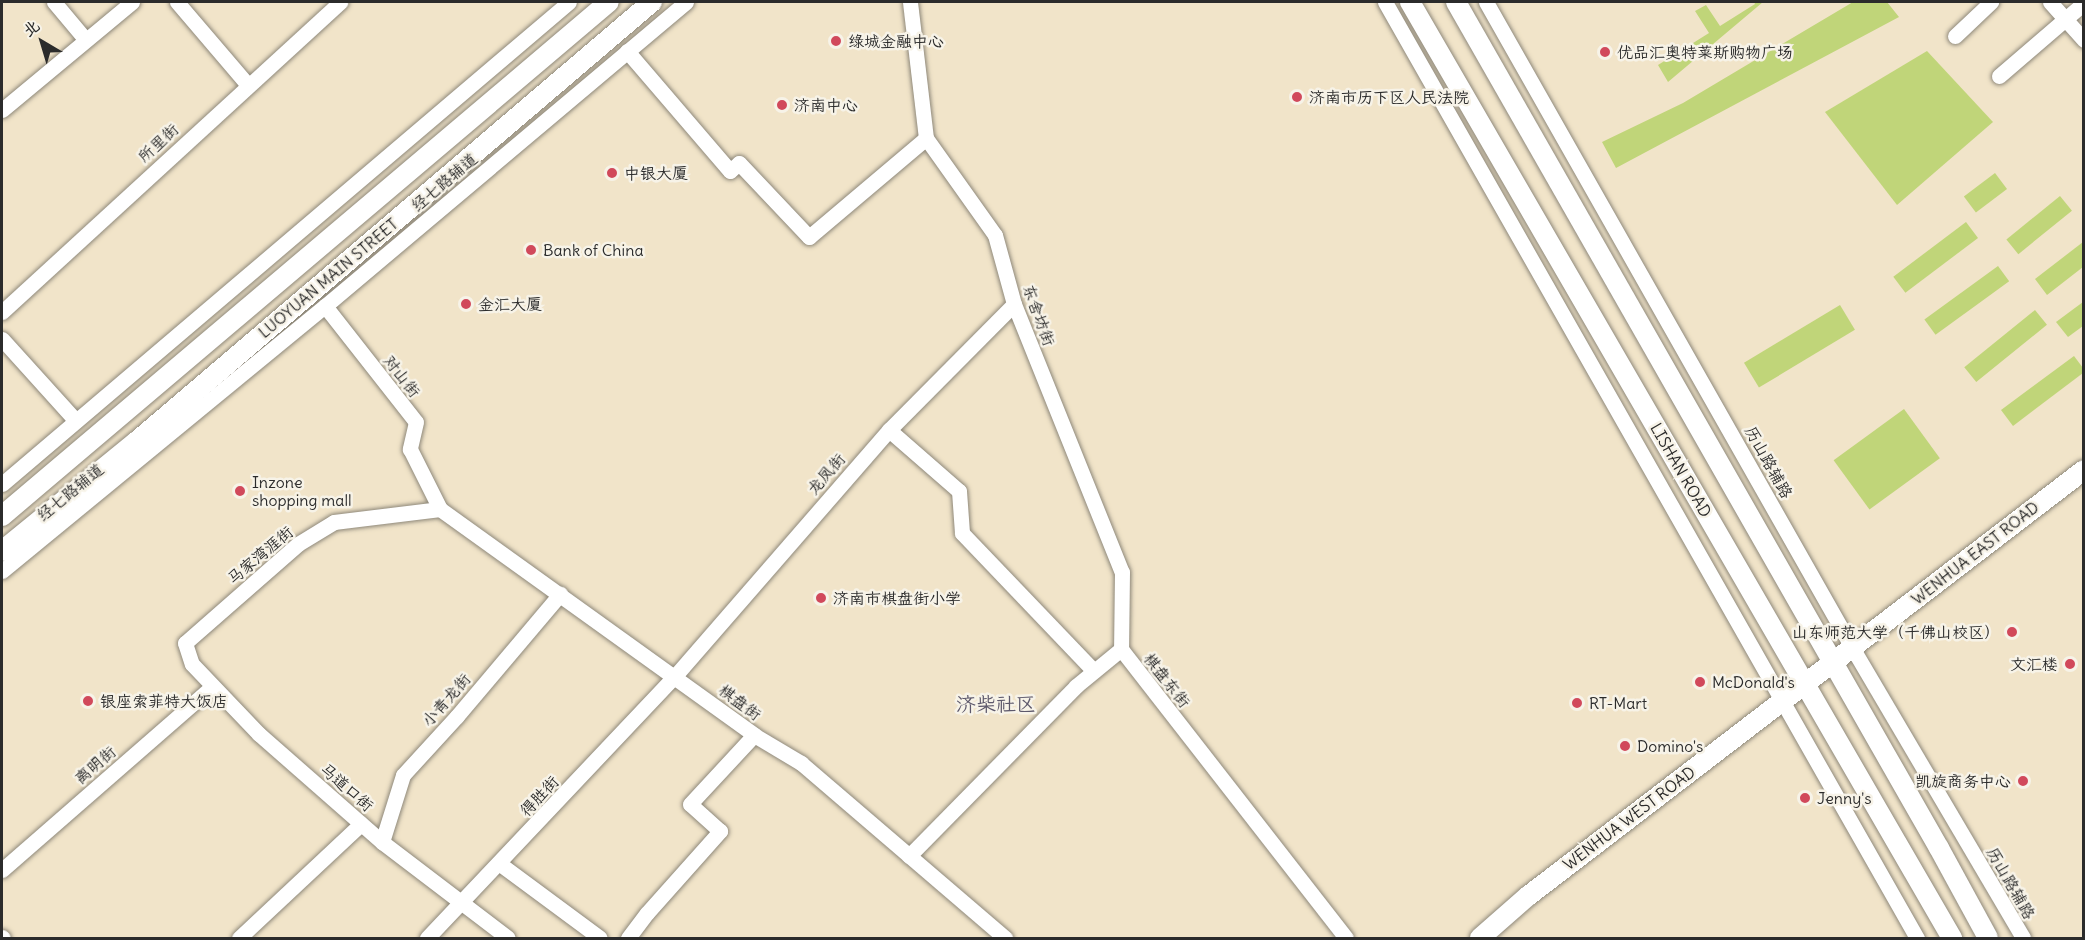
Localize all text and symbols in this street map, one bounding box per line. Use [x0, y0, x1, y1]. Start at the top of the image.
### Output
north arrow [12, 12, 72, 72]
text: 北 [18, 15, 43, 41]
place label: 绿城金融中心 [848, 31, 944, 51]
marker: 绿城金融中心 [829, 34, 843, 48]
place label: 优品汇奥特莱斯购物广场 [1617, 42, 1793, 62]
marker: 优品汇奥特莱斯购物广场 [1598, 45, 1612, 59]
place label: 济南市历下区人民法院 [1309, 87, 1469, 107]
marker: 济南市历下区人民法院 [1290, 90, 1304, 104]
place label: 济南中心 [794, 95, 858, 115]
marker: 济南中心 [775, 98, 789, 112]
street label: 所里街 [134, 120, 182, 166]
street label: 经七路辅道 [407, 149, 481, 215]
place label: 中银大厦 [624, 163, 688, 183]
marker: 中银大厦 [605, 166, 619, 180]
street label: LUOYUAN MAIN STREET [254, 214, 402, 342]
place label: Bank of China [543, 240, 644, 260]
marker: Bank of China [524, 243, 538, 257]
street label: 东舍坊街 [1019, 282, 1059, 348]
place label: 金汇大厦 [478, 294, 542, 314]
marker: 金汇大厦 [459, 297, 473, 311]
street label: 对山街 [380, 351, 424, 401]
street label: LISHAN ROAD [1646, 420, 1716, 520]
street label: 历山路辅路 [1741, 422, 1797, 502]
street label: 龙凤街 [803, 450, 849, 498]
street label: 经七路辅道 [33, 459, 107, 525]
place label: Inzone shopping mall [252, 472, 352, 510]
marker: Inzone shopping mall [233, 484, 247, 498]
street label: WENHUA EAST ROAD [1907, 497, 2043, 609]
street label: 马家湾涯街 [223, 522, 297, 588]
place label: 济南市棋盘街小学 [833, 588, 961, 608]
marker: 济南市棋盘街小学 [814, 591, 828, 605]
place label: 山东师范大学（千佛山校区） [1792, 622, 2000, 642]
marker: 山东师范大学（千佛山校区） [2005, 625, 2019, 639]
street label: 棋盘东街 [1140, 649, 1194, 711]
place label: 文汇楼 [2010, 654, 2058, 674]
marker: 文汇楼 [2063, 657, 2077, 671]
street label: 小青龙街 [418, 670, 474, 730]
place label: McDonald's [1712, 672, 1795, 692]
marker: McDonald's [1693, 675, 1707, 689]
street label: 棋盘街 [715, 680, 765, 724]
place label: 银座索菲特大饭店 [100, 691, 228, 711]
district label: 济柴社区 [956, 691, 1036, 715]
place label: RT-Mart [1589, 693, 1647, 713]
marker: 银座索菲特大饭店 [81, 694, 95, 708]
marker: RT-Mart [1570, 696, 1584, 710]
place label: Domino's [1637, 736, 1703, 756]
marker: Domino's [1618, 739, 1632, 753]
street label: 离明街 [71, 742, 119, 788]
street label: 马道口街 [317, 759, 377, 815]
street label: WENHUA WEST ROAD [1559, 762, 1699, 874]
place label: 凯旋商务中心 [1915, 771, 2011, 791]
street label: 得胜街 [516, 772, 562, 820]
marker: 凯旋商务中心 [2016, 774, 2030, 788]
place label: Jenny's [1817, 788, 1872, 808]
marker: Jenny's [1798, 791, 1812, 805]
street label: 历山路辅路 [1983, 844, 2039, 922]

